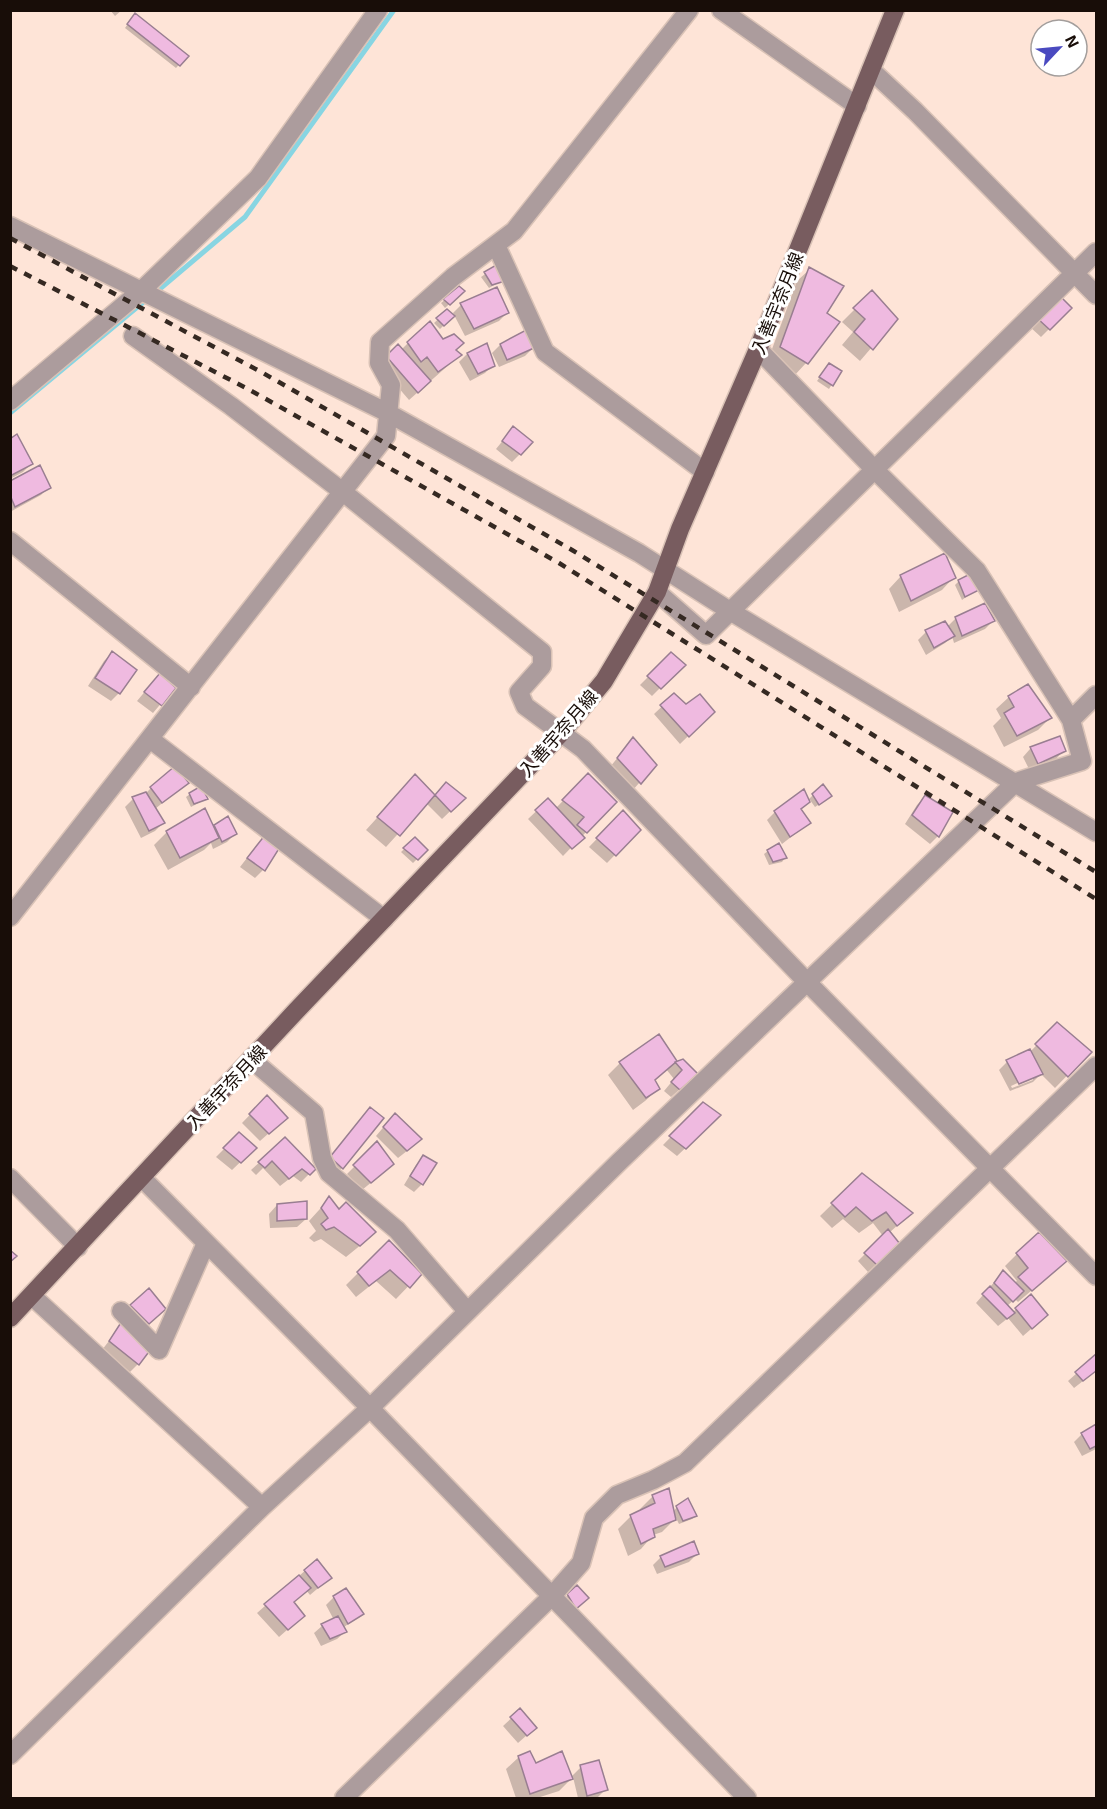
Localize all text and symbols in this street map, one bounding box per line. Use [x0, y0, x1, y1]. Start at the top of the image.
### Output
north arrow [1029, 18, 1089, 78]
text: N [1062, 32, 1084, 51]
street label: 入善宇奈月線 [747, 249, 807, 357]
street label: 入善宇奈月線 [514, 685, 602, 781]
street label: 入善宇奈月線 [181, 1040, 271, 1134]

